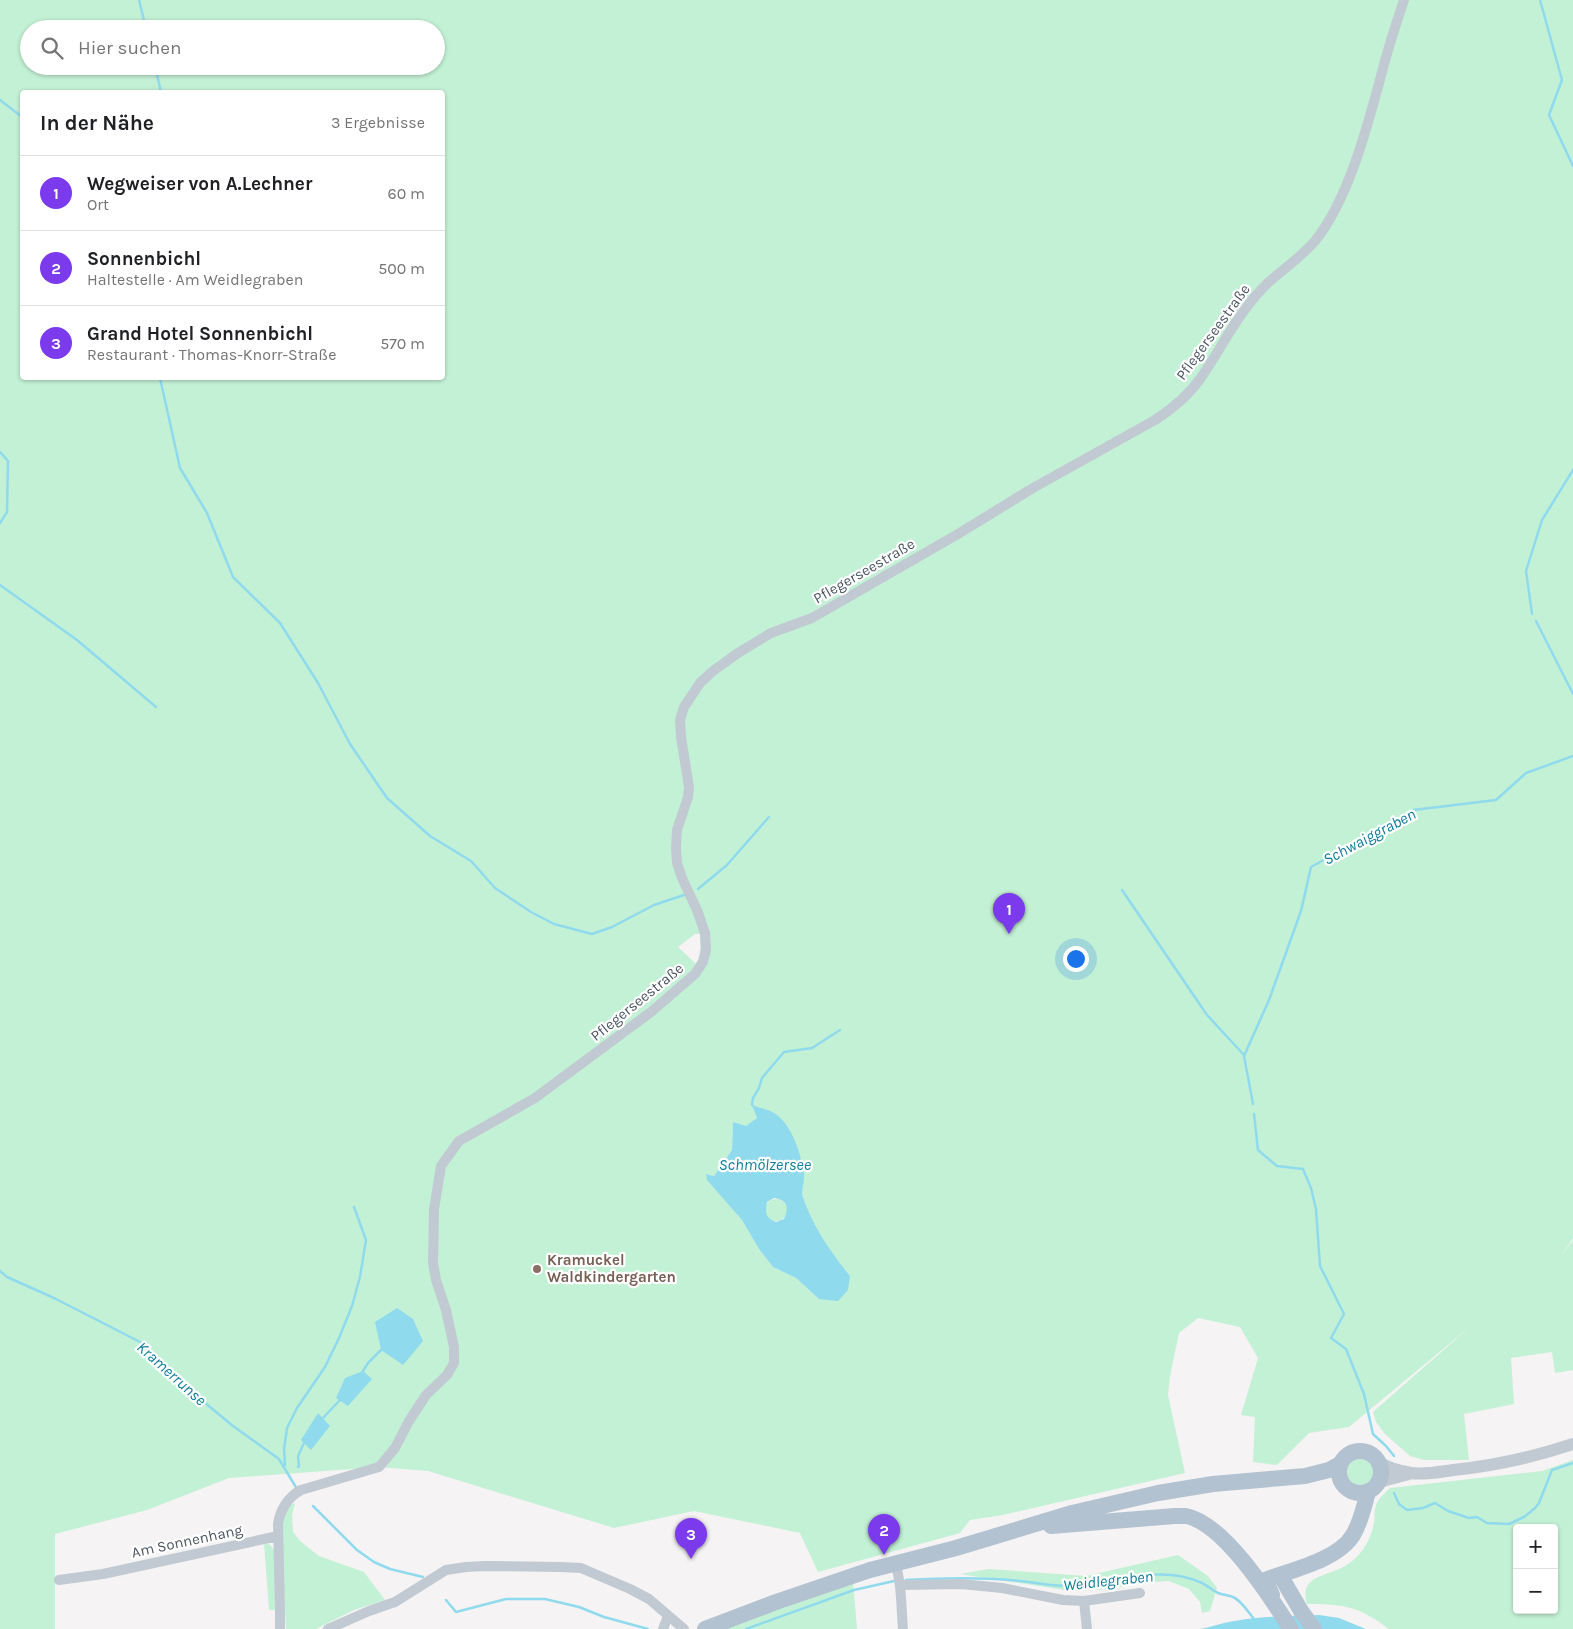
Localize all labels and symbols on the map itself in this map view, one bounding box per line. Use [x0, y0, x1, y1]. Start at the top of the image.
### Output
street label: Pflegerseestraße [1172, 280, 1254, 384]
street label: Pflegerseestraße [810, 535, 918, 607]
water label: Schwaiggraben [1320, 804, 1419, 869]
pin: 1 [993, 893, 1025, 934]
your location [1063, 946, 1089, 972]
street label: Pflegerseestraße [587, 959, 687, 1045]
water label: Schmölzersee [719, 1155, 812, 1174]
place label: Kramuckel Waldkindergarten [547, 1251, 676, 1286]
marker: Kramuckel Waldkindergarten [531, 1263, 543, 1275]
water label: Kramerrunse [133, 1337, 211, 1410]
pin: 2 [868, 1514, 900, 1555]
pin: 3 [675, 1518, 707, 1559]
street label: Am Sonnenhang [130, 1520, 245, 1562]
water label: Weidlegraben [1062, 1566, 1154, 1595]

